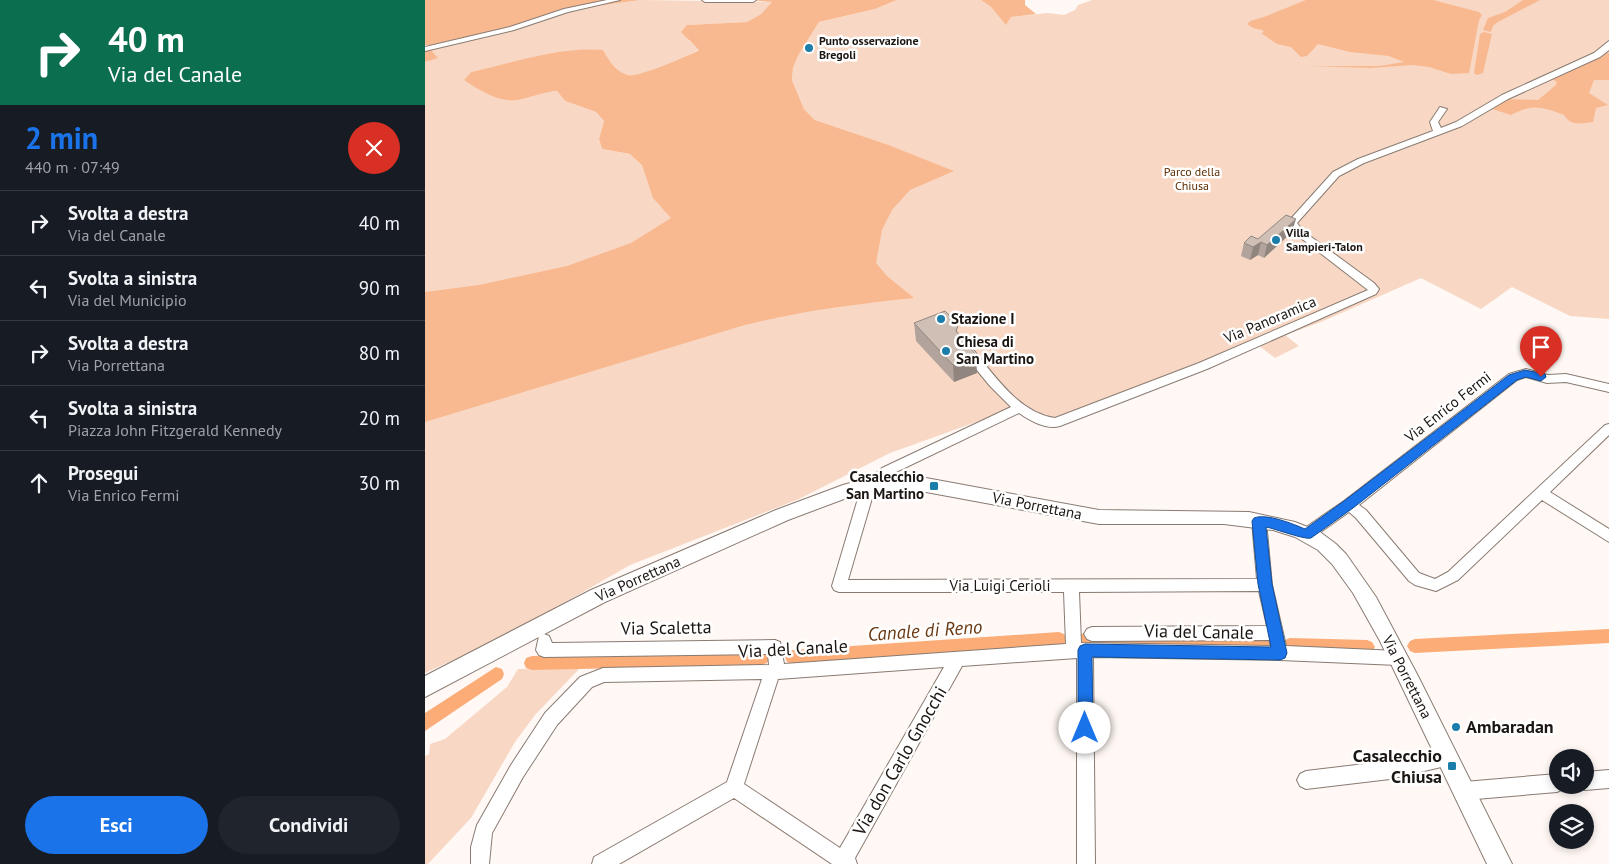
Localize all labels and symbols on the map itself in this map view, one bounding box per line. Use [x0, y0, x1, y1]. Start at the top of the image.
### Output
place label: Punto osservazione Bregoli [819, 33, 918, 62]
marker: Punto osservazione Bregoli [803, 42, 815, 54]
park label: Parco della Chiusa [1164, 164, 1220, 193]
place label: Villa Sampieri-Talon [1285, 225, 1363, 254]
marker: Villa Sampieri-Talon [1270, 234, 1282, 246]
street label: Via Panoramica [1220, 292, 1319, 348]
place label: Stazione I [951, 309, 1014, 328]
marker: Stazione I [935, 313, 947, 325]
pin [1520, 326, 1562, 377]
place label: Chiesa di San Martino [956, 332, 1034, 368]
marker: Chiesa di San Martino [940, 345, 952, 357]
street label: Via Enrico Fermi [1400, 367, 1495, 447]
place label: Casalecchio San Martino [846, 467, 924, 503]
marker: Casalecchio San Martino [928, 480, 940, 492]
street label: Via Porrettana [990, 487, 1084, 524]
street label: Via Porrettana [591, 551, 683, 606]
street label: Via Luigi Cerioli [949, 576, 1050, 595]
water label: Canale di Reno [867, 614, 983, 646]
street label: Via Scaletta [619, 615, 712, 640]
street label: Via del Canale [1143, 619, 1254, 644]
street label: Via Porrettana [1378, 631, 1437, 722]
street label: Via del Canale [737, 634, 848, 663]
street label: Via don Carlo Gnocchi [847, 682, 952, 840]
position arrow [1058, 701, 1110, 753]
place label: Ambaradan [1466, 715, 1554, 738]
marker: Ambaradan [1450, 721, 1462, 733]
place label: Casalecchio Chiusa [1353, 744, 1442, 788]
marker: Casalecchio Chiusa [1446, 760, 1458, 772]

